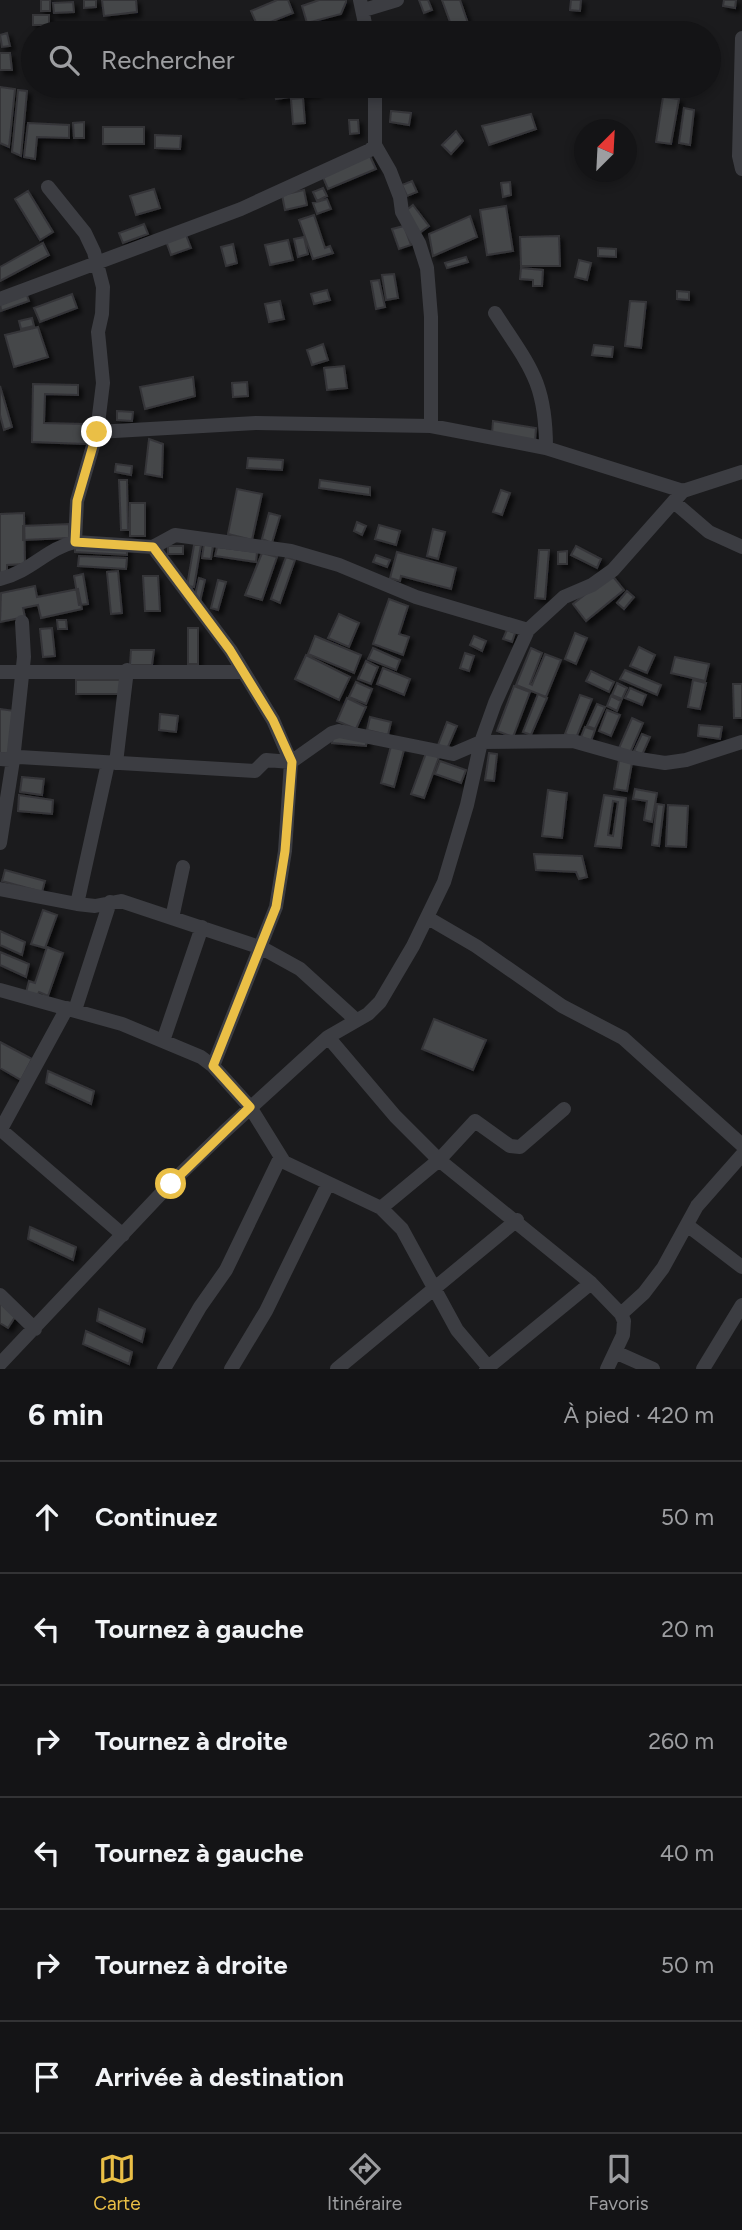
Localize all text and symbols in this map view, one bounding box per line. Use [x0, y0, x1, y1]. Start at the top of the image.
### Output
search box [21, 21, 721, 98]
icon: search [45, 41, 83, 79]
text: Rechercher [101, 44, 235, 76]
north arrow [574, 119, 637, 182]
route end [81, 416, 112, 447]
route start [155, 1168, 186, 1199]
text: 6 min [28, 1396, 104, 1433]
text: À pied · 420 m [563, 1401, 714, 1429]
icon: ahead [28, 1498, 66, 1536]
text: Continuez [95, 1501, 217, 1533]
text: 50 m [661, 1503, 714, 1531]
icon: left [28, 1610, 66, 1648]
text: Tournez à gauche [95, 1613, 304, 1645]
text: 20 m [661, 1615, 714, 1643]
icon: right [28, 1722, 66, 1760]
text: Tournez à droite [95, 1725, 288, 1757]
text: 260 m [648, 1727, 714, 1755]
icon: left [28, 1834, 66, 1872]
text: Tournez à gauche [95, 1837, 304, 1869]
text: 40 m [660, 1839, 714, 1867]
icon: right [28, 1946, 66, 1984]
text: Tournez à droite [95, 1949, 288, 1981]
text: 50 m [661, 1951, 714, 1979]
icon: arrive [28, 2058, 66, 2096]
text: Arrivée à destination [95, 2061, 344, 2093]
tab: Carte [93, 2150, 141, 2215]
tab: Itinéraire [327, 2150, 402, 2215]
tab: Favoris [589, 2150, 649, 2215]

